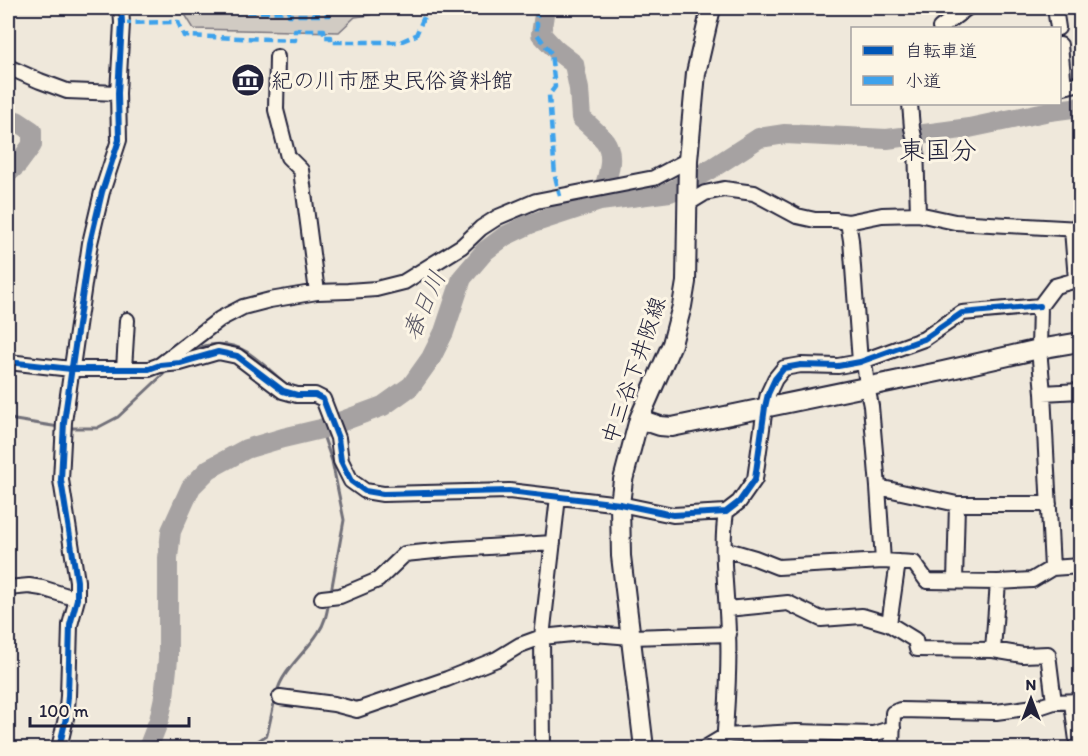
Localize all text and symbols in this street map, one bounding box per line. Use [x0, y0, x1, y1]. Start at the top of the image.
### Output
legend [851, 27, 1061, 105]
text: 自転車道 [905, 40, 977, 62]
museum icon: 紀の川市歴史民俗資料館 [230, 62, 266, 98]
place label: 紀の川市歴史民俗資料館 [271, 67, 513, 94]
text: 小道 [905, 70, 941, 92]
district label: 東国分 [899, 134, 977, 166]
water label: 春日川 [396, 266, 451, 344]
street label: 中三谷下井阪線 [596, 293, 671, 447]
north arrow [1001, 669, 1061, 729]
text: N [1026, 675, 1036, 694]
scale bar [30, 690, 189, 728]
text: 100 m [39, 700, 89, 722]

